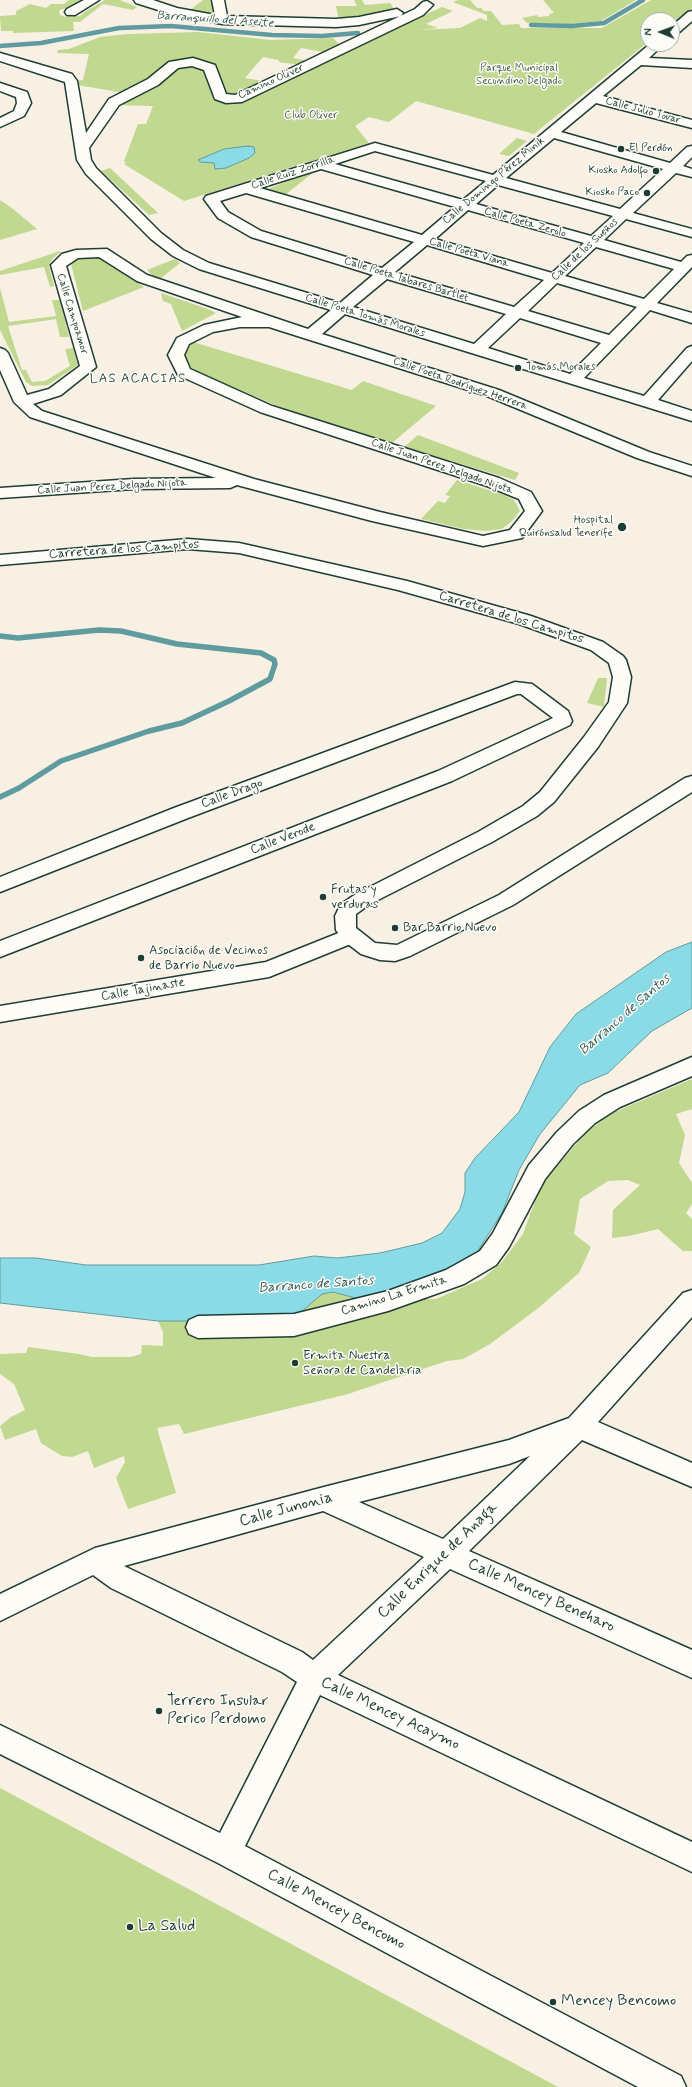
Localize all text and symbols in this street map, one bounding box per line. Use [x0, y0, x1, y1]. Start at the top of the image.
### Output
water label: Barranquillo del Aseite [156, 9, 274, 31]
north arrow [640, 12, 680, 52]
text: N [642, 28, 656, 36]
street label: Camino Oliver [236, 62, 306, 102]
park label: Parque Municipal Secundino Delgado [476, 62, 562, 88]
street label: Calle Julio Tovar [604, 95, 682, 127]
park label: Club Oliver [284, 109, 338, 123]
street label: Calle Domingo Pérez Minik [440, 134, 548, 228]
place label: El Perdón [629, 142, 672, 156]
marker: El Perdón [616, 144, 626, 154]
street label: Calle Ruiz Zorrilla [250, 153, 336, 193]
place label: Kiosko Adolfo [588, 164, 648, 178]
marker: Kiosko Adolfo [651, 166, 661, 176]
place label: Kiosko Paco [586, 186, 639, 200]
marker: Kiosko Paco [642, 188, 652, 198]
street label: Calle Poeta Zerolo [483, 205, 567, 241]
street label: Calle de los Sueños [549, 216, 621, 284]
street label: Calle Poeta Viana [428, 235, 510, 271]
street label: Calle Poeta Tabares Bartlet [342, 255, 470, 305]
street label: Calle Campoamor [53, 272, 91, 356]
street label: Calle Poeta Tomás Morales [303, 291, 427, 341]
street label: Calle Poeta Rodríguez Herrera [391, 355, 529, 413]
place label: Tomás Morales [526, 361, 596, 375]
marker: Tomás Morales [513, 363, 523, 373]
district label: LAS ACACIAS [93, 371, 183, 387]
street label: Calle Juan Perez Delgado Nijota [369, 436, 515, 498]
street label: Calle Juan Perez Delgado Nijota [37, 477, 187, 497]
place label: Hospital Quirónsalud Tenerife [519, 514, 613, 540]
marker: Hospital Quirónsalud Tenerife [616, 521, 628, 533]
street label: Carretera de los Campitos [48, 537, 200, 563]
street label: Carretera de los Campitos [437, 589, 585, 647]
street label: Calle Drago [199, 776, 265, 812]
street label: Calle Verode [248, 819, 318, 859]
place label: Frutas y verduras [331, 882, 379, 913]
marker: Frutas y verduras [318, 892, 328, 902]
place label: Bar Barrio Nuevo [403, 920, 496, 936]
marker: Bar Barrio Nuevo [390, 923, 400, 933]
place label: Asociación de Vecinos de Barrio Nuevo [149, 943, 268, 974]
marker: Asociación de Vecinos de Barrio Nuevo [136, 953, 146, 963]
water label: Barranco de Santos [576, 971, 674, 1059]
street label: Calle Tajinaste [100, 975, 186, 1005]
street label: Camino La Ermita [339, 1272, 449, 1320]
water label: Barranco de Santos [258, 1273, 374, 1297]
place label: Ermita Nuestra Señora de Candelaria [303, 1348, 421, 1379]
marker: Ermita Nuestra Señora de Candelaria [290, 1358, 300, 1368]
street label: Calle Junonia [237, 1488, 335, 1532]
street label: Calle Enrique de Anaga [374, 1499, 502, 1623]
street label: Calle Mencey Beneharo [465, 1555, 617, 1637]
street label: Calle Mencey Acaymo [317, 1673, 463, 1755]
place label: Terrero Insular Perico Perdomo [167, 1692, 268, 1730]
marker: Terrero Insular Perico Perdomo [154, 1706, 164, 1716]
street label: Calle Mencey Bencomo [264, 1865, 408, 1955]
place label: La Salud [138, 1917, 195, 1937]
marker: La Salud [125, 1922, 135, 1932]
place label: Mencey Bencomo [561, 1992, 676, 2012]
marker: Mencey Bencomo [548, 1997, 558, 2007]

